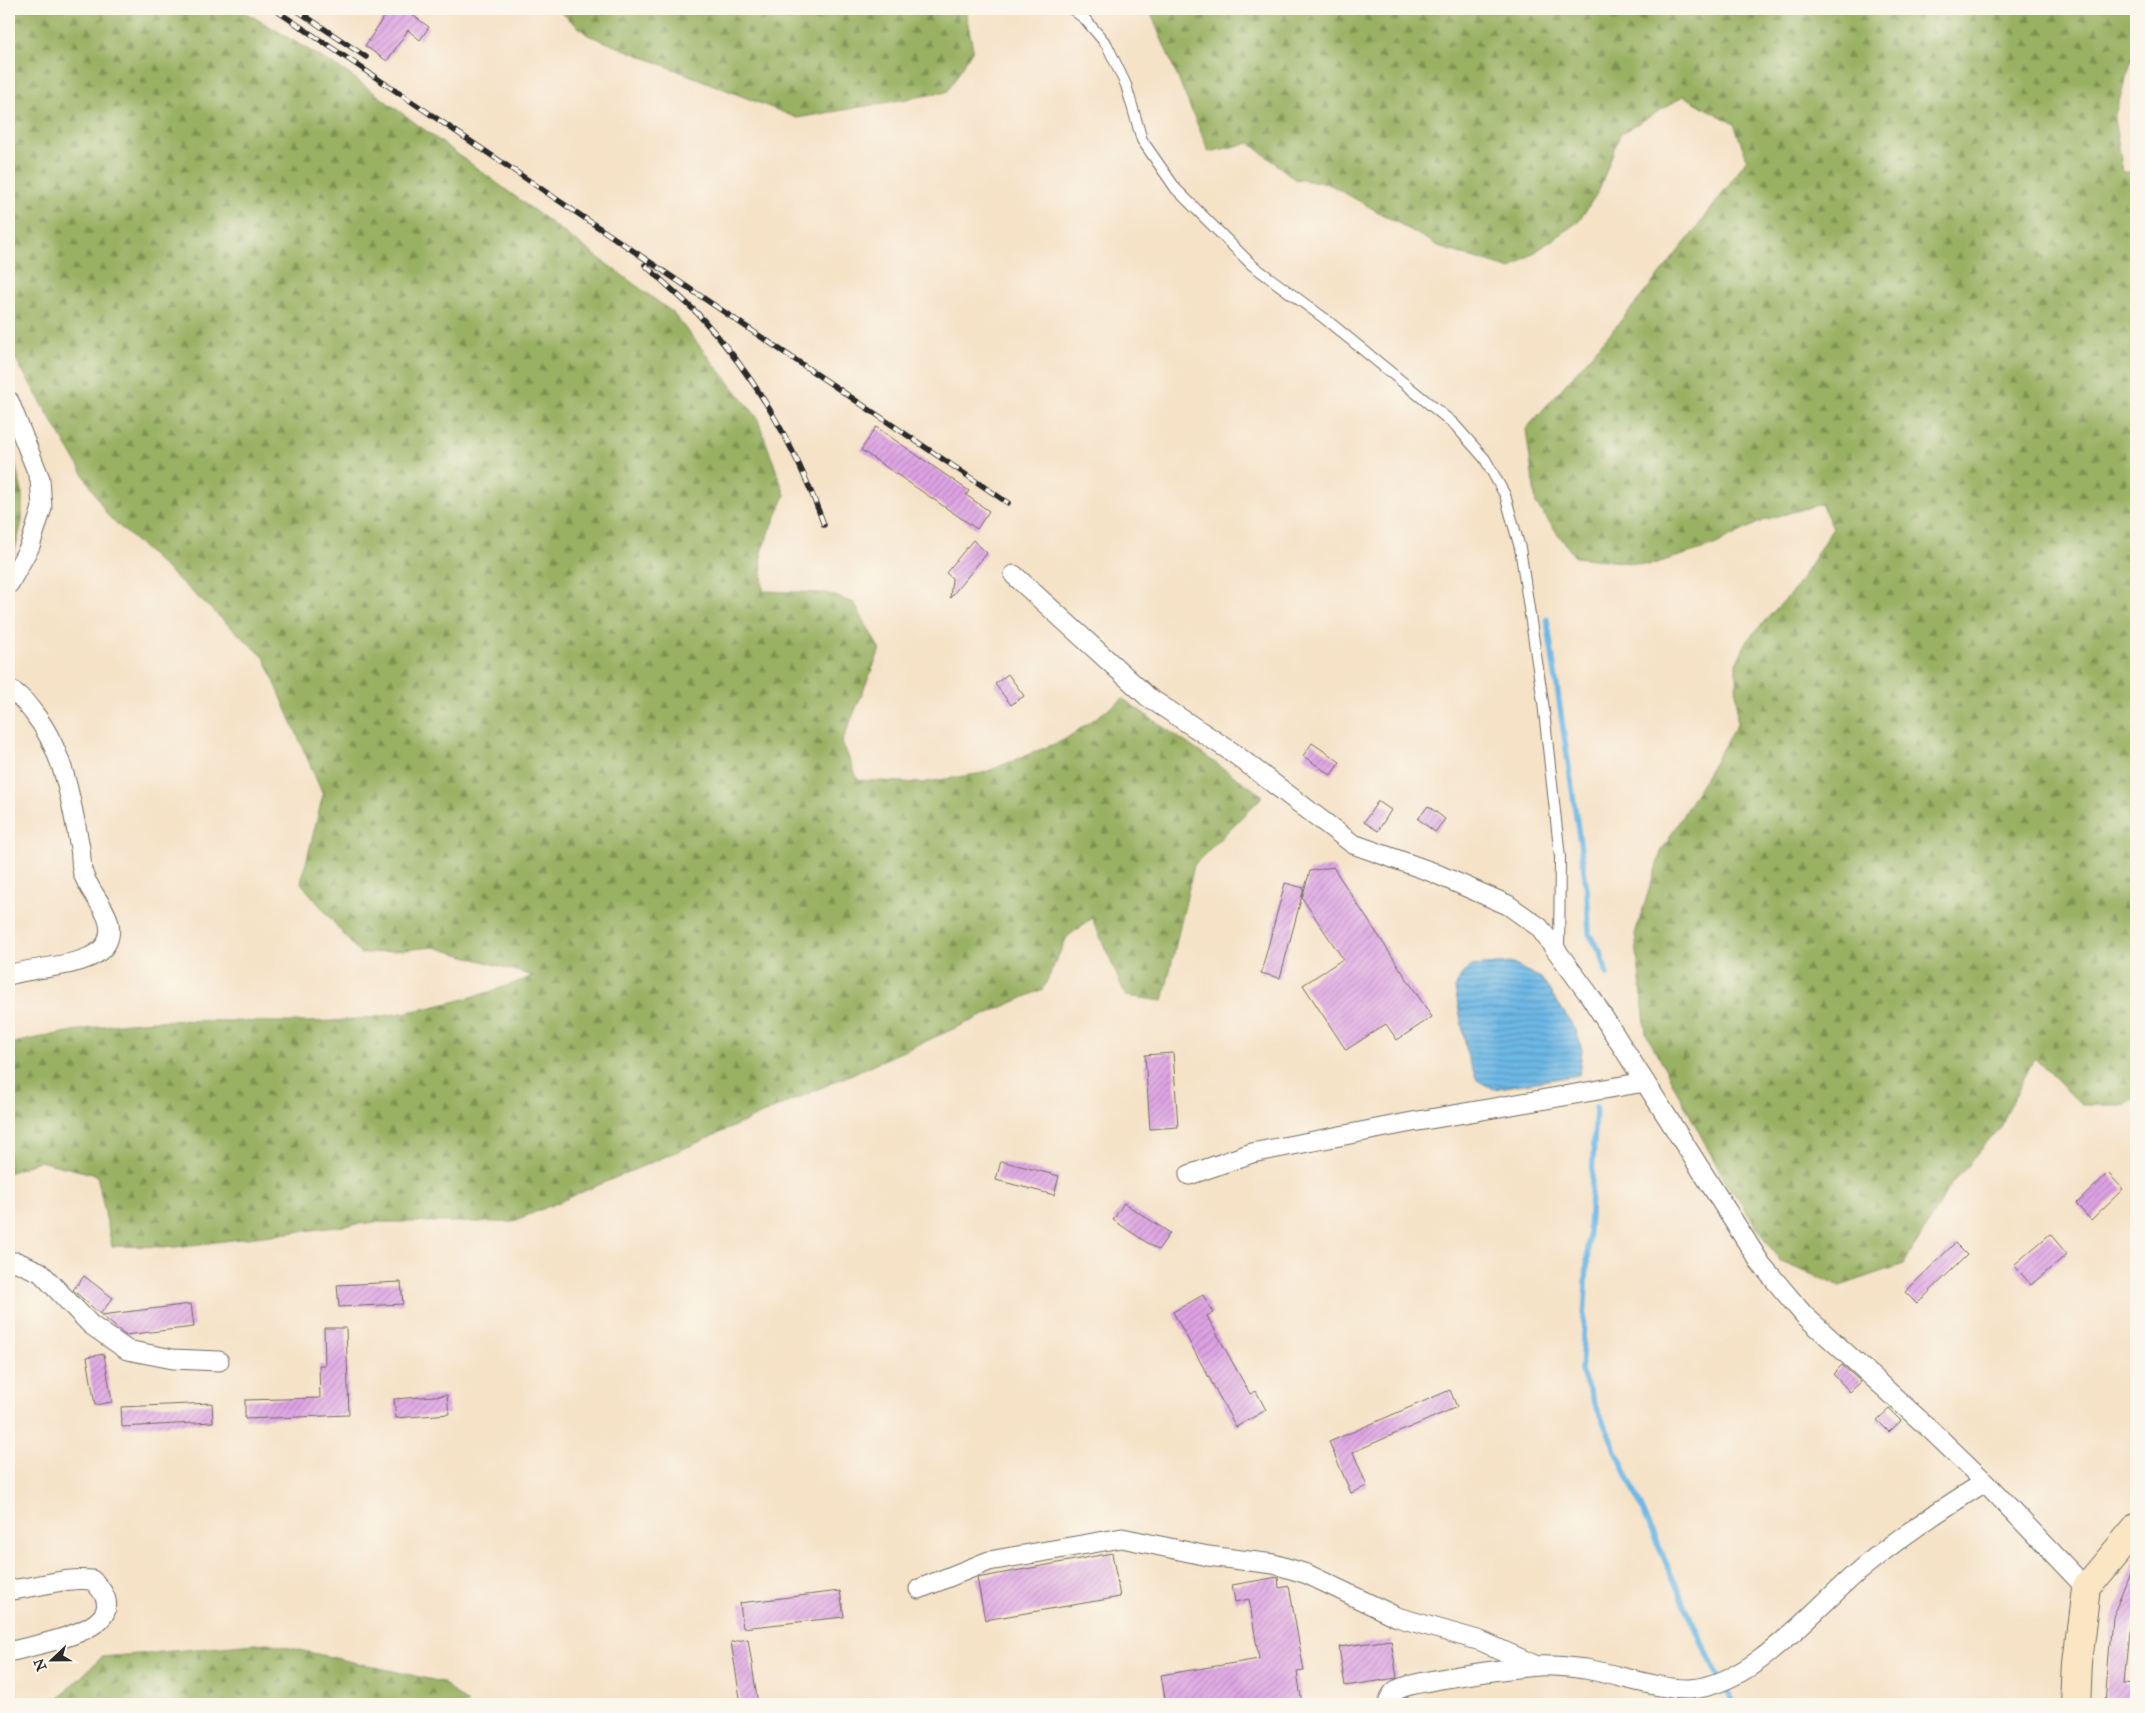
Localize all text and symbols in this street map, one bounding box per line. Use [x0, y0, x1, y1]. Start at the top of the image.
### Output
north arrow [28, 1636, 78, 1686]
text: N [30, 1656, 51, 1673]

